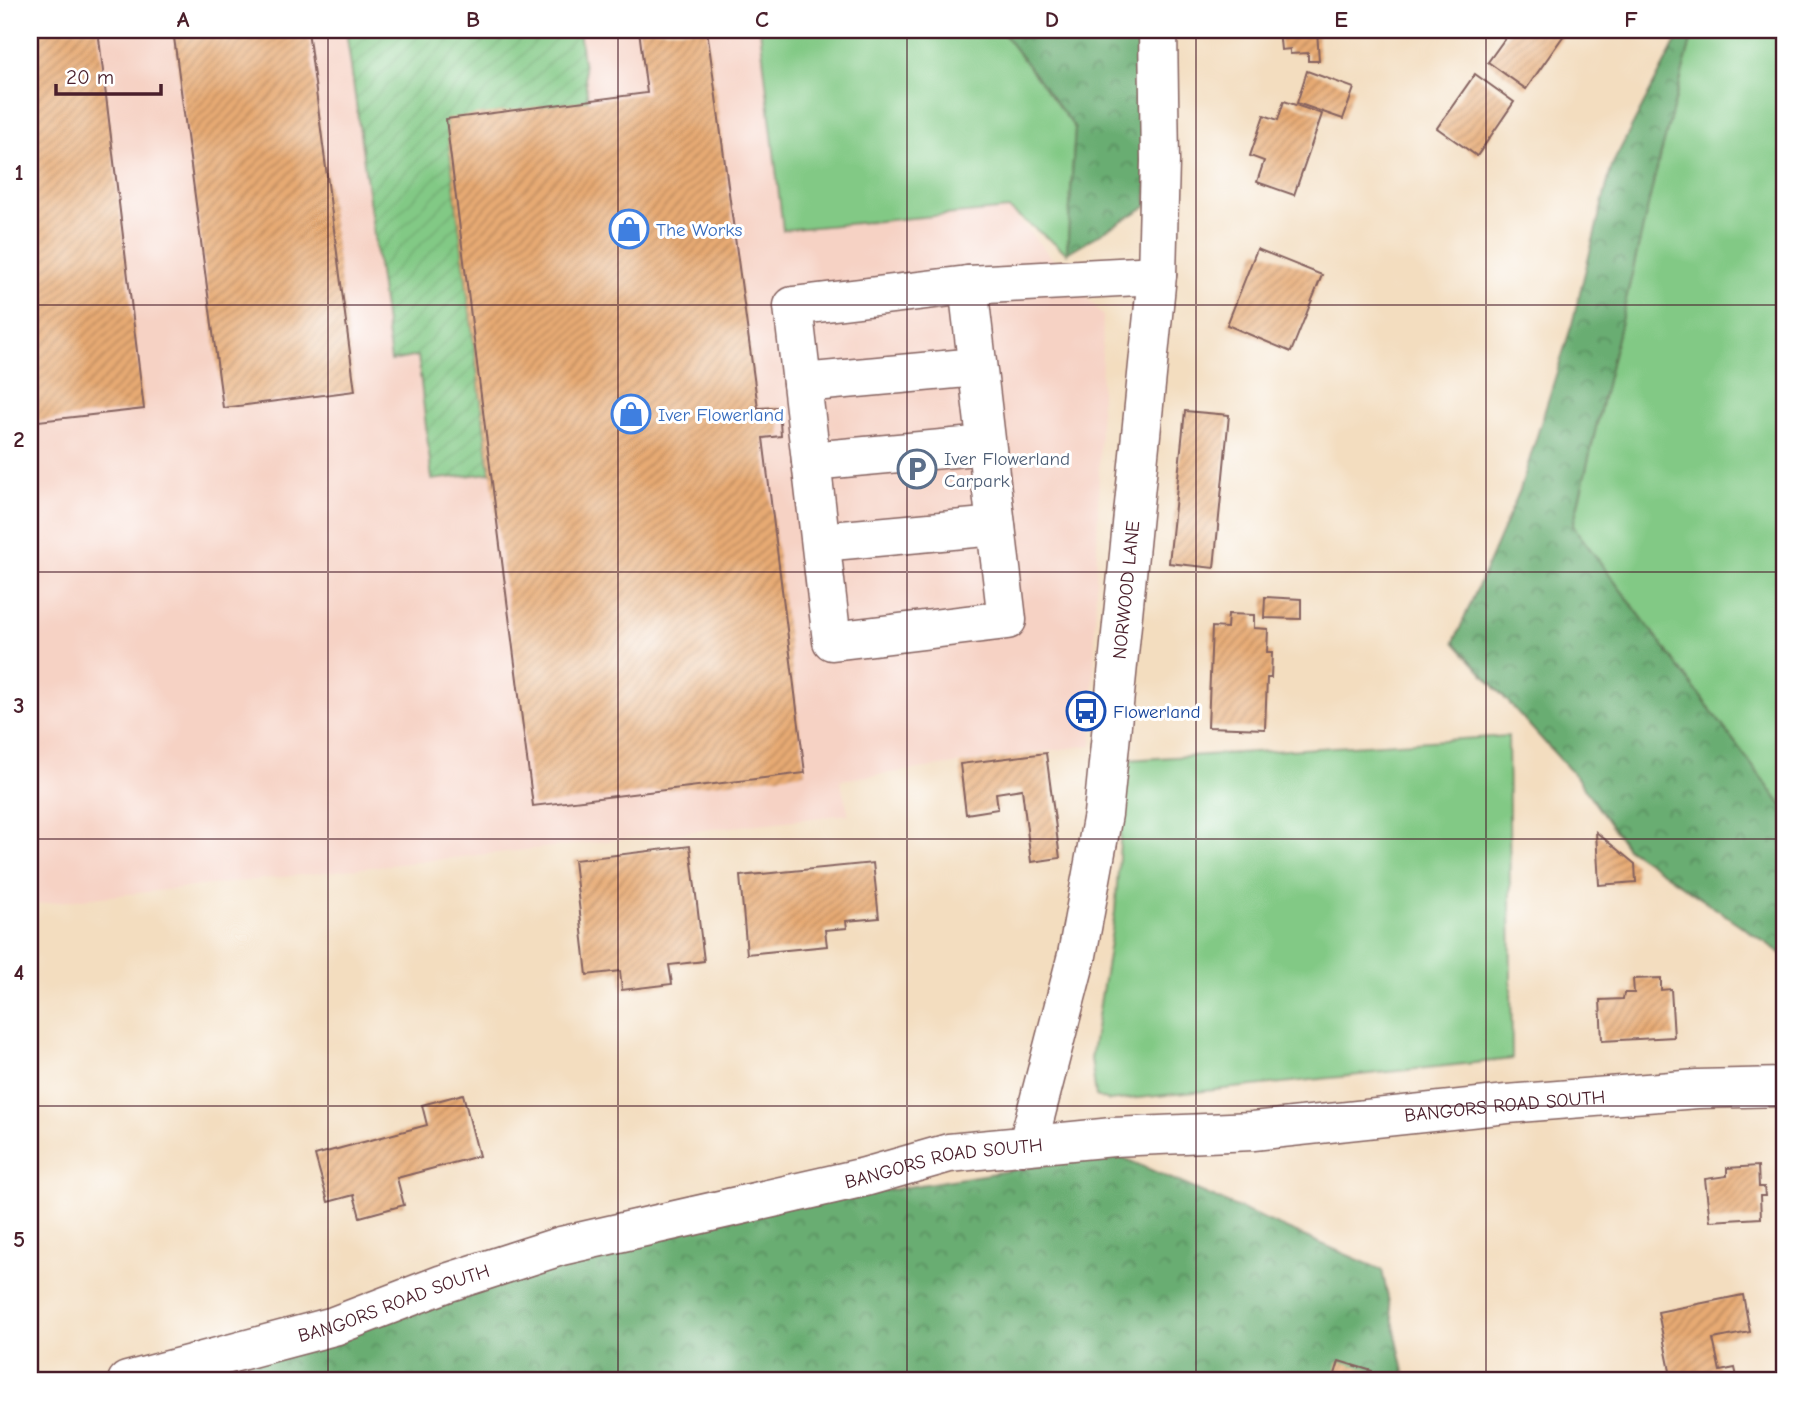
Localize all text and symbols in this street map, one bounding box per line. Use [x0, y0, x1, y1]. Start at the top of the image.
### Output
text: A [177, 6, 190, 33]
text: B [466, 6, 480, 33]
text: C [755, 6, 769, 33]
text: D [1045, 6, 1059, 33]
text: E [1334, 6, 1348, 33]
text: F [1624, 6, 1638, 33]
scale bar [56, 52, 161, 96]
text: 20 m [66, 65, 114, 89]
text: 1 [14, 159, 24, 186]
shop icon: The Works [608, 208, 650, 250]
place label: The Works [656, 219, 742, 241]
shop icon: Iver Flowerland [610, 393, 652, 435]
place label: Iver Flowerland [658, 404, 784, 426]
text: 2 [13, 426, 25, 453]
parking icon: Iver Flowerland Carpark [896, 448, 938, 490]
place label: Iver Flowerland Carpark [944, 448, 1070, 492]
street label: NORWOOD LANE [1109, 520, 1144, 660]
bus stop icon: Flowerland [1065, 690, 1107, 732]
text: 3 [13, 692, 25, 719]
place label: Flowerland [1113, 701, 1201, 723]
text: 4 [14, 959, 25, 986]
street label: BANGORS ROAD SOUTH [1403, 1086, 1606, 1127]
street label: BANGORS ROAD SOUTH [843, 1134, 1044, 1193]
text: 5 [13, 1226, 25, 1253]
street label: BANGORS ROAD SOUTH [296, 1260, 492, 1347]

